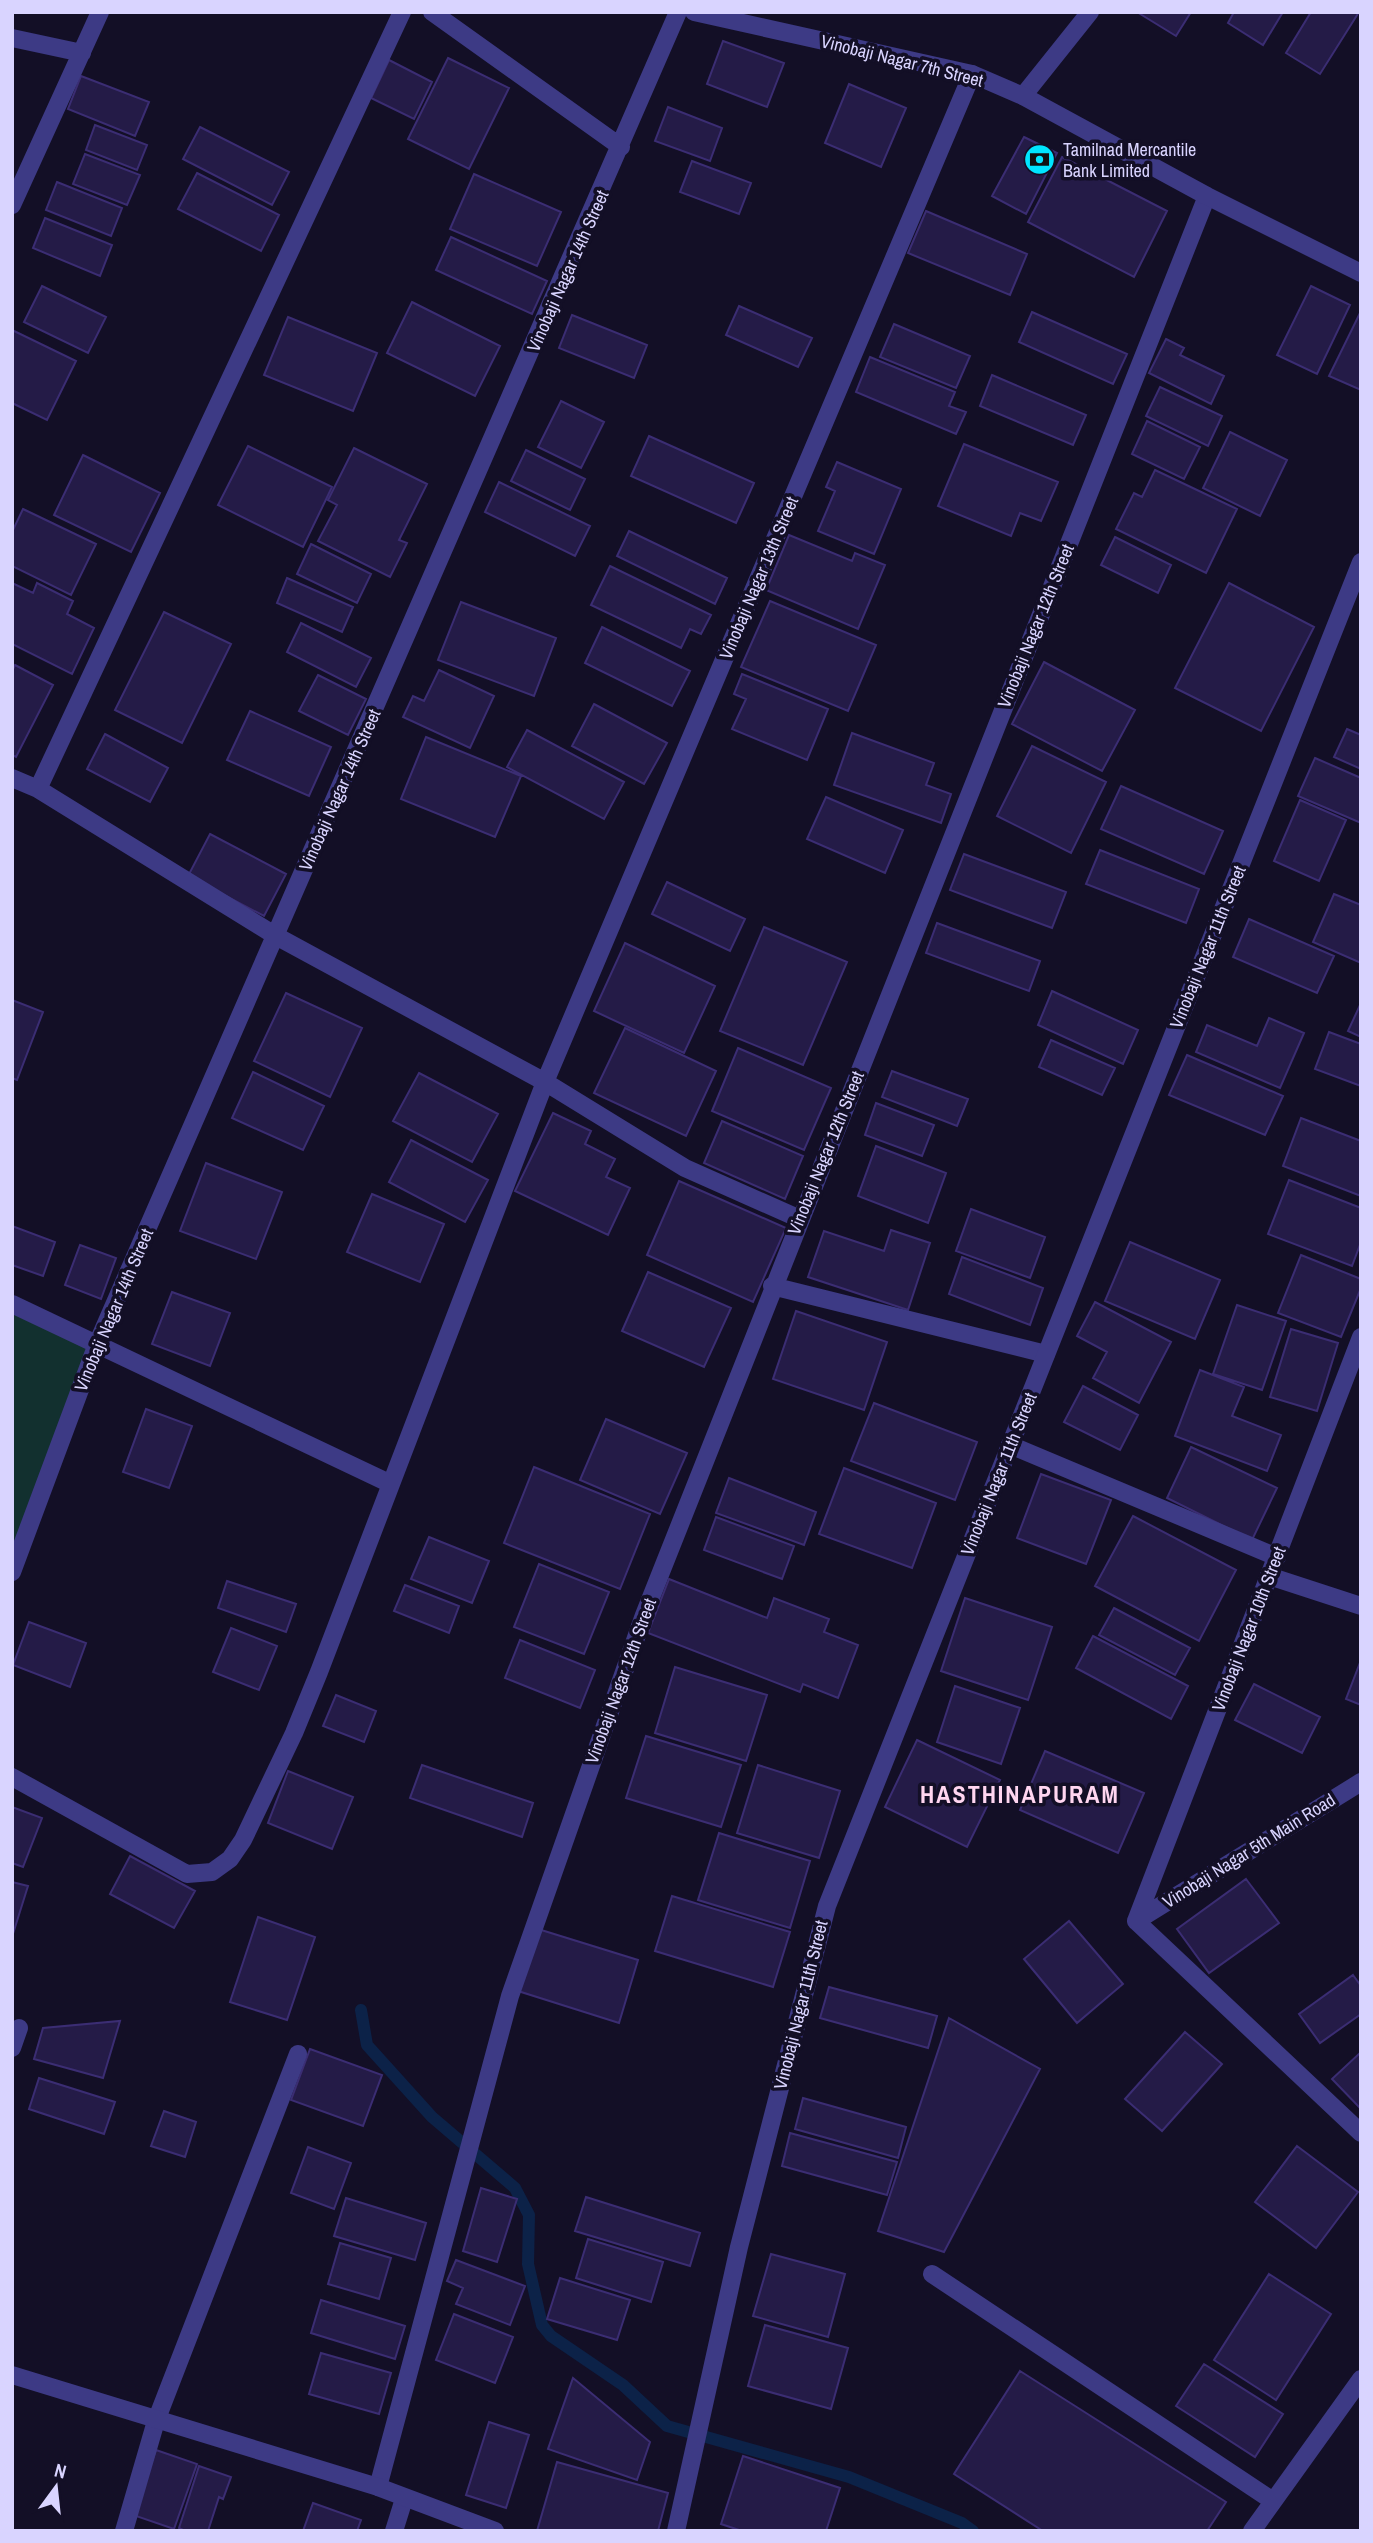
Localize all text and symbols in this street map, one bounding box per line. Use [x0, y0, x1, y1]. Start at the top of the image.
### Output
street label: Vinobaji Nagar 7th Street [818, 28, 986, 93]
place label: Tamilnad Mercantile Bank Limited [1063, 137, 1196, 183]
bank icon: Tamilnad Mercantile Bank Limited [1023, 143, 1057, 177]
street label: Vinobaji Nagar 14th Street [521, 186, 614, 356]
street label: Vinobaji Nagar 13th Street [713, 493, 804, 663]
street label: Vinobaji Nagar 12th Street [991, 540, 1080, 711]
street label: Vinobaji Nagar 14th Street [293, 705, 386, 875]
street label: Vinobaji Nagar 11th Street [1163, 862, 1252, 1032]
street label: Vinobaji Nagar 12th Street [781, 1067, 870, 1238]
street label: Vinobaji Nagar 14th Street [68, 1225, 159, 1395]
street label: Vinobaji Nagar 11th Street [954, 1389, 1043, 1559]
street label: Vinobaji Nagar 10th Street [1206, 1543, 1291, 1715]
street label: Vinobaji Nagar 12th Street [579, 1595, 662, 1767]
district label: HASTHINAPURAM [920, 1778, 1120, 1810]
street label: Vinobaji Nagar 5th Main Road [1158, 1787, 1340, 1914]
street label: Vinobaji Nagar 11th Street [767, 1918, 834, 2092]
north arrow [21, 2452, 91, 2522]
text: N [52, 2457, 69, 2485]

